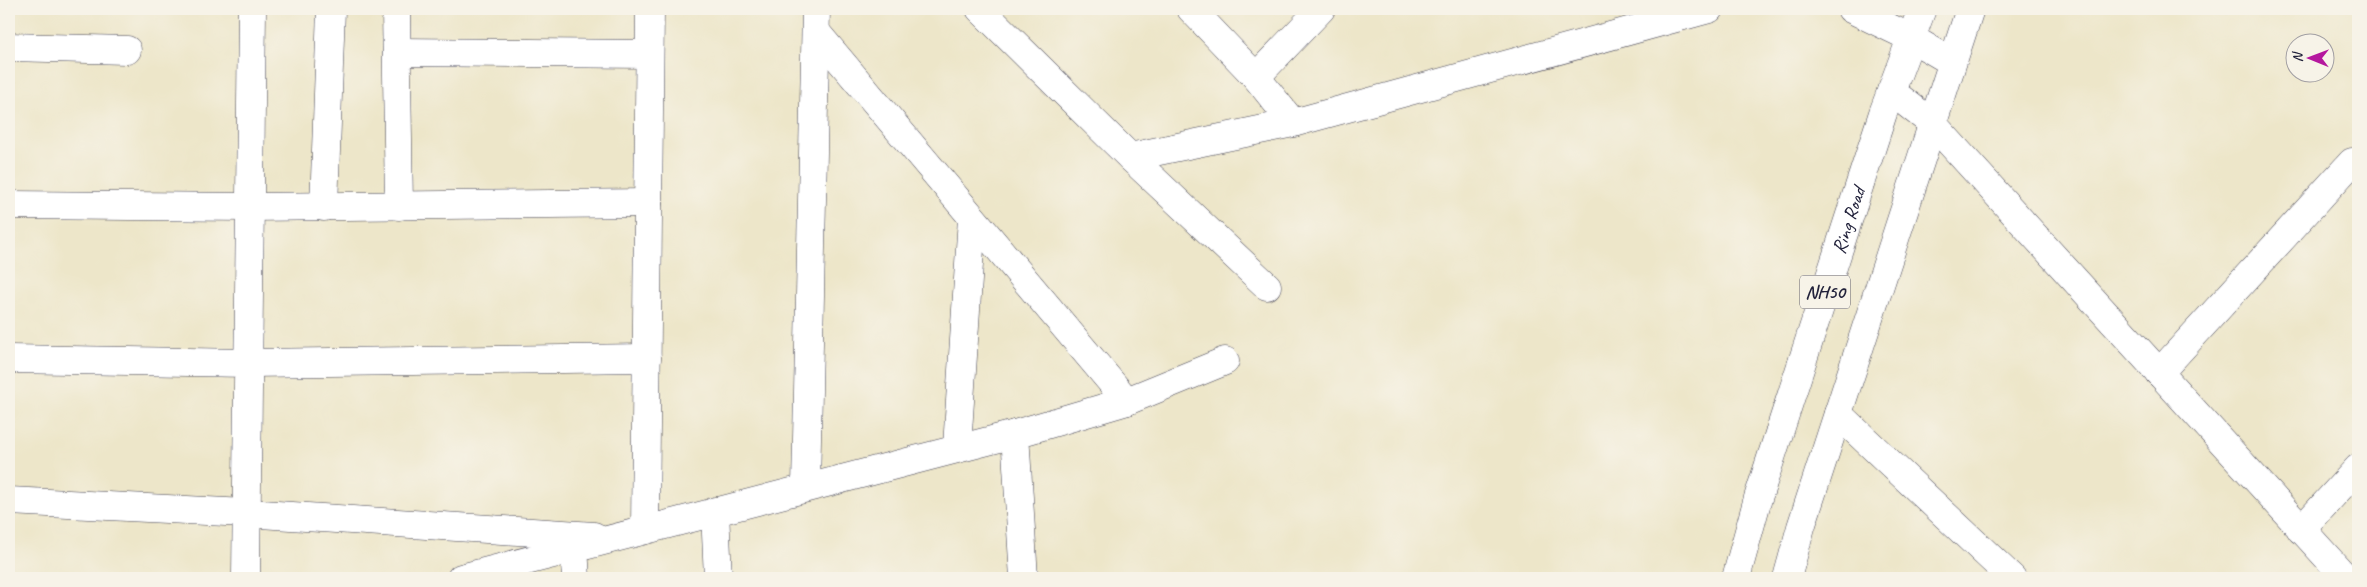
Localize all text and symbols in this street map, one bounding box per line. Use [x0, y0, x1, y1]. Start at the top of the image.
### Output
north arrow [2284, 32, 2334, 82]
text: N [2289, 51, 2306, 62]
street label: Ring Road [1826, 181, 1872, 257]
road number: NH50 [1800, 276, 1850, 308]

